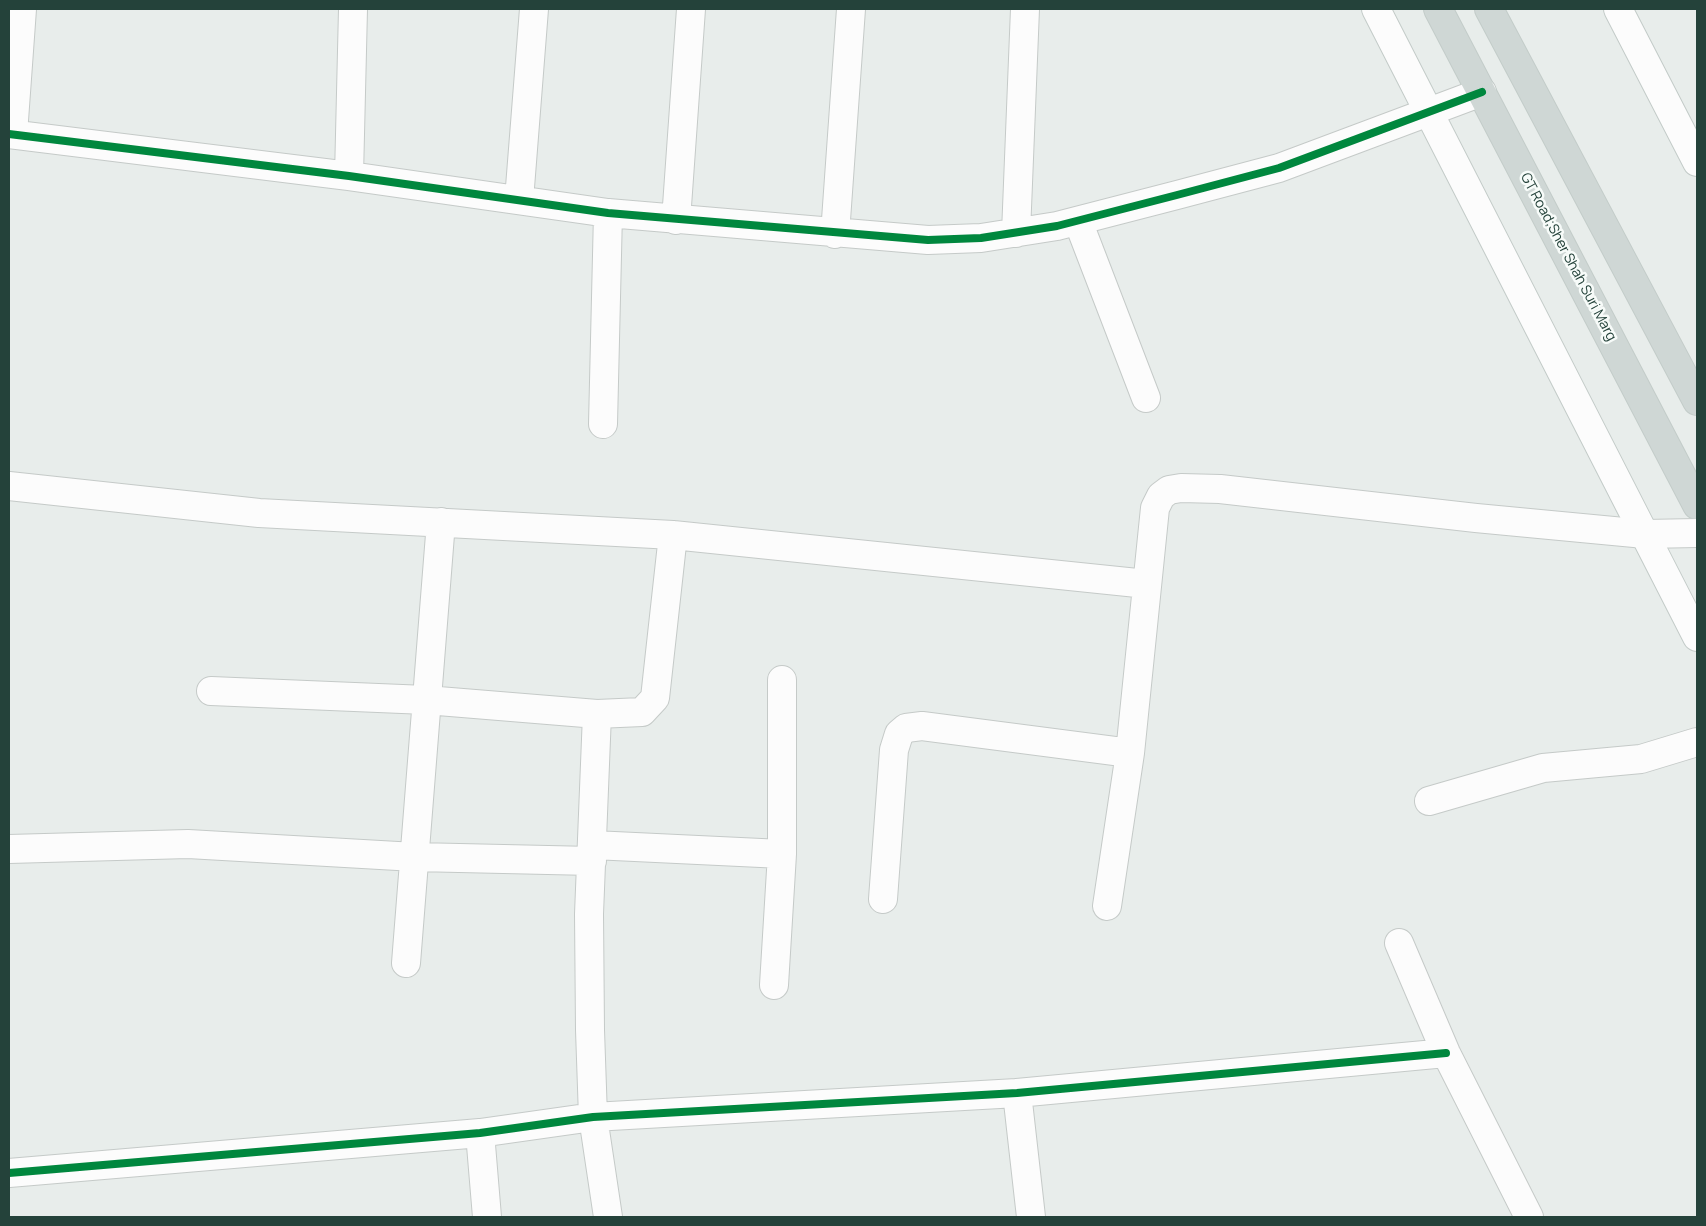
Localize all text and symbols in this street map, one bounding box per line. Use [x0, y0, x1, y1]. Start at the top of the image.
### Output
street label: GT Road;Sher Shah Suri Marg [1517, 170, 1619, 344]

